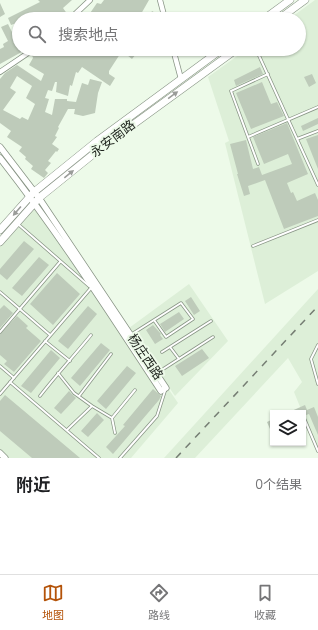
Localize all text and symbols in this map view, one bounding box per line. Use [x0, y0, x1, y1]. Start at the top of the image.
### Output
search box [12, 12, 306, 56]
icon: search [26, 23, 48, 45]
text: 搜索地点 [58, 25, 118, 45]
one-way arrow [167, 91, 178, 99]
street label: 永安南路 [87, 116, 139, 162]
one-way arrow [64, 169, 75, 178]
one-way arrow [12, 206, 21, 216]
street label: 杨庄西路 [123, 330, 167, 384]
map controls [270, 410, 306, 446]
button: layers [270, 410, 306, 446]
text: 附近 [16, 474, 50, 497]
text: 0个结果 [255, 476, 302, 494]
tab: 地图 [42, 582, 64, 623]
tab: 路线 [148, 582, 170, 623]
tab: 收藏 [254, 582, 276, 623]

